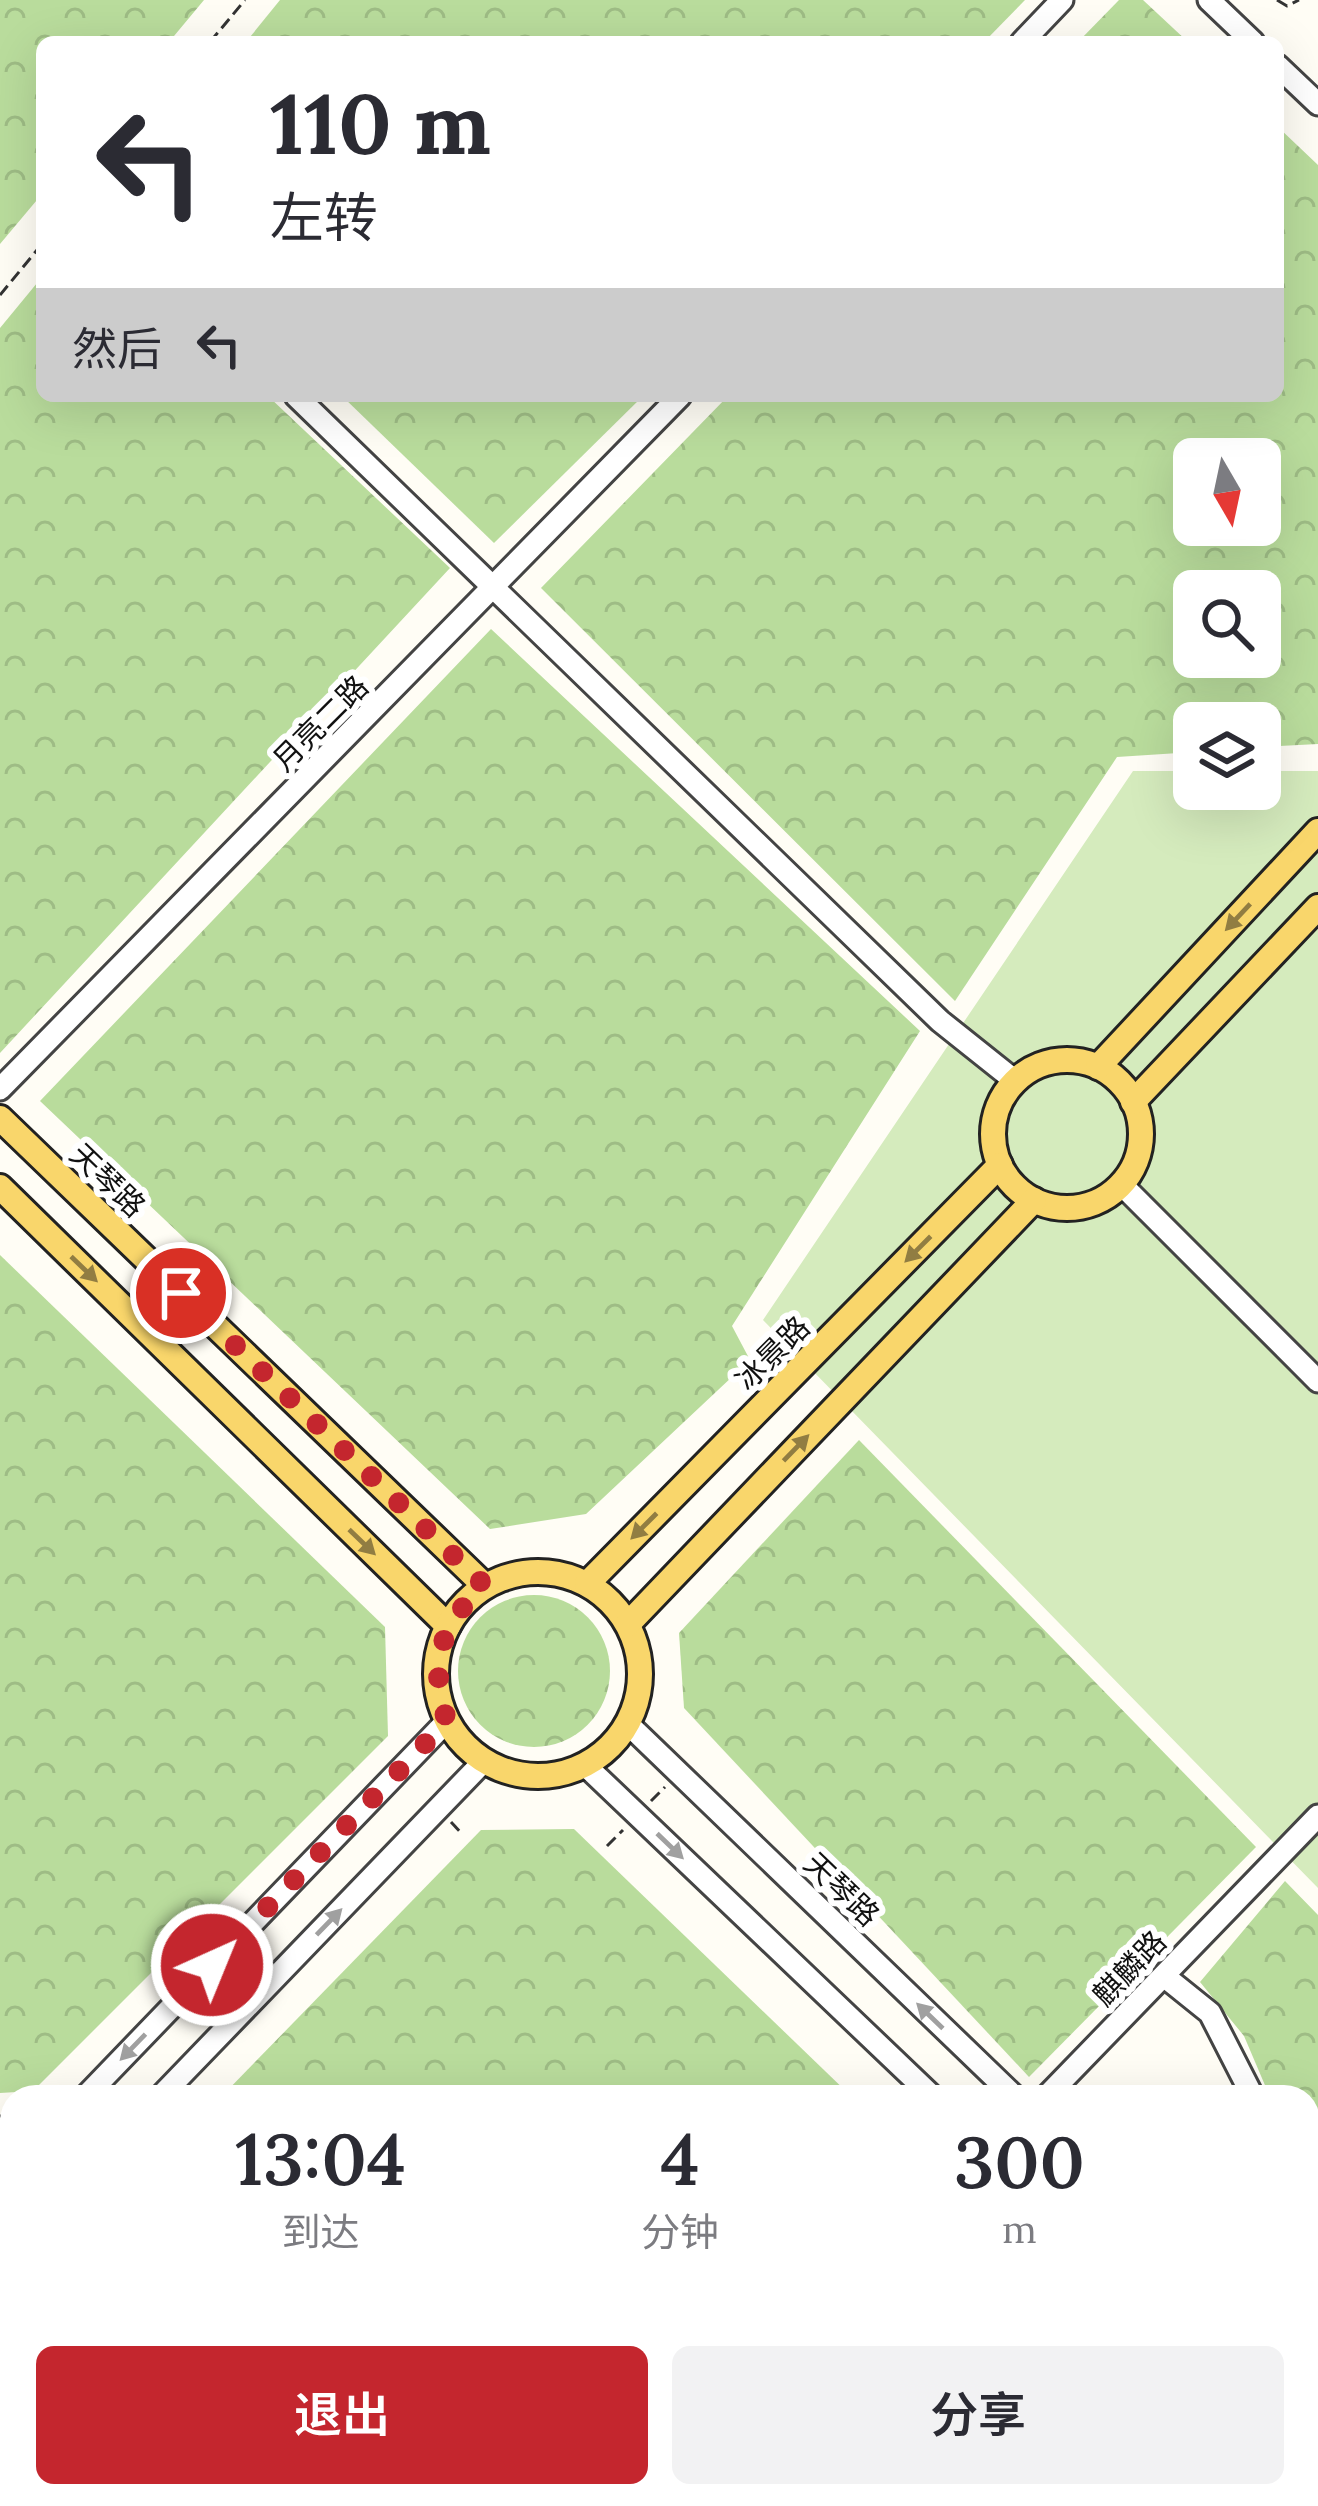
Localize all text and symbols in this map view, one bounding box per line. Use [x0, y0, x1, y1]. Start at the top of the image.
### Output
text: 110 m [270, 69, 491, 177]
icon: left [72, 84, 228, 240]
text: 左转 [270, 183, 378, 252]
icon: left [186, 312, 252, 378]
text: 然后 [72, 320, 162, 377]
north arrow [1173, 438, 1281, 546]
map controls [1173, 438, 1281, 810]
button: search [1173, 570, 1281, 678]
street label: 月亮二路 [264, 667, 376, 779]
button: layers [1173, 702, 1281, 810]
one-way arrow [1225, 902, 1252, 931]
street label: 天琴路 [62, 1135, 154, 1225]
one-way arrow [904, 1235, 932, 1263]
pin [130, 1242, 232, 1344]
one-way arrow [69, 1255, 98, 1283]
icon: arrive [148, 1260, 214, 1326]
street label: 冰景路 [727, 1308, 817, 1398]
one-way arrow [781, 1434, 809, 1463]
one-way arrow [630, 1511, 658, 1540]
one-way arrow [347, 1528, 376, 1556]
one-way arrow [655, 1831, 684, 1859]
street label: 天琴路 [796, 1844, 888, 1934]
position arrow [149, 1902, 275, 2028]
one-way arrow [314, 1908, 342, 1937]
street label: 麒麟路 [1084, 1922, 1174, 2014]
one-way arrow [916, 2002, 945, 2030]
one-way arrow [119, 2033, 147, 2062]
text: 13:04 [235, 2113, 406, 2205]
text: 4 [660, 2113, 700, 2205]
text: 300 [954, 2116, 1085, 2208]
text: m [1002, 2204, 1037, 2254]
text: 到达 [281, 2207, 360, 2257]
text: 分钟 [641, 2207, 719, 2257]
button: 退出 [36, 2346, 648, 2484]
button: 分享 [672, 2346, 1284, 2484]

